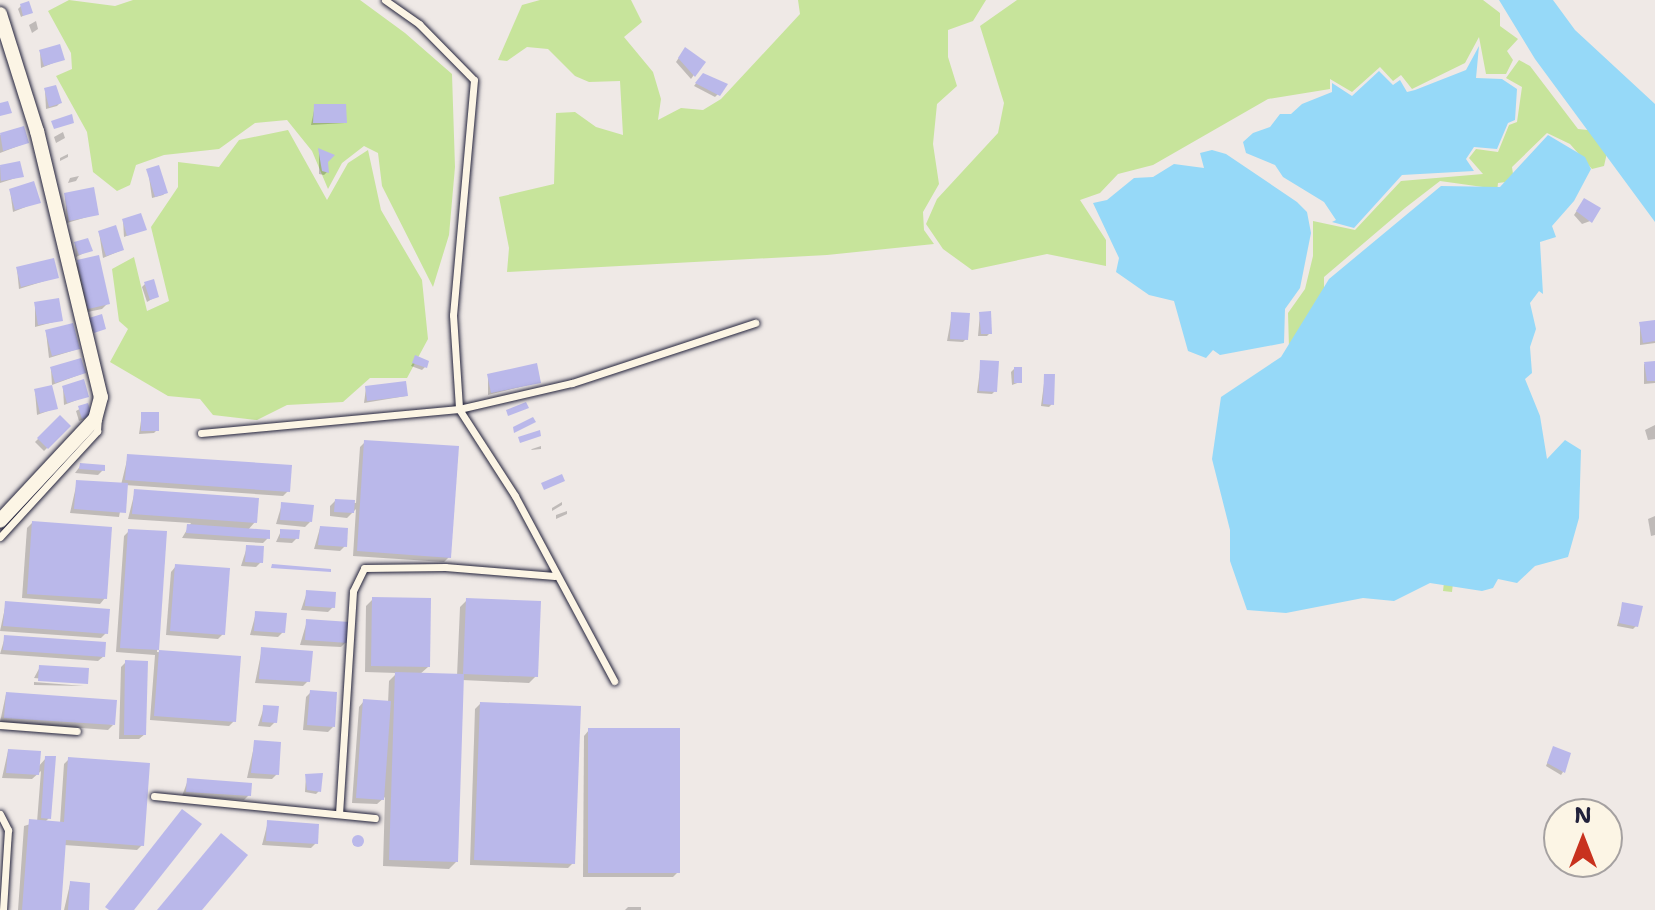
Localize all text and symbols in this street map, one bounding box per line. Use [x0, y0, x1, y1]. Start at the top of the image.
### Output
north arrow [1543, 798, 1623, 878]
text: N [1574, 801, 1592, 830]

